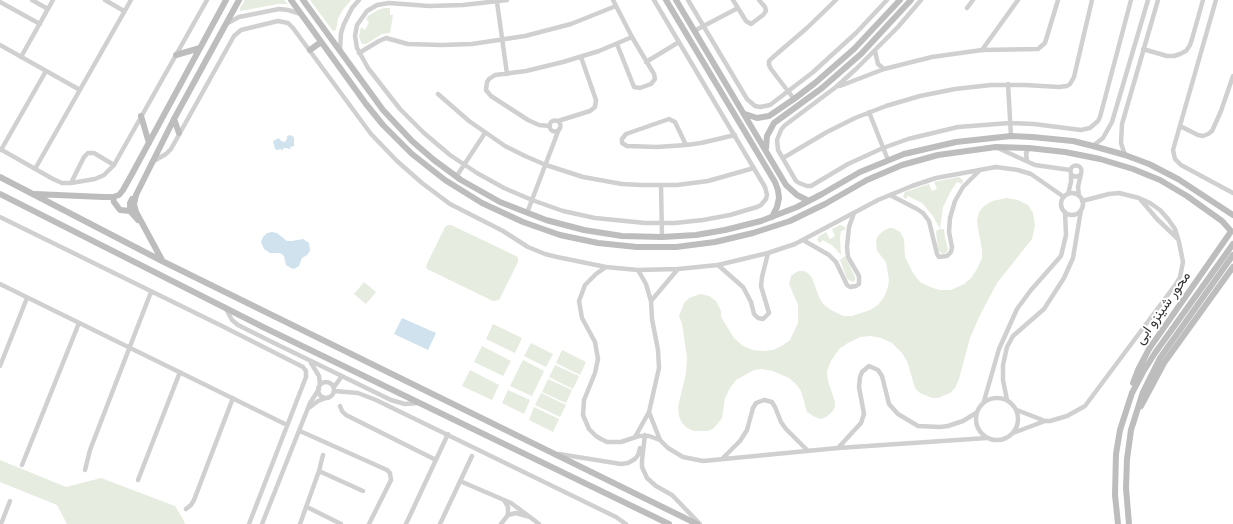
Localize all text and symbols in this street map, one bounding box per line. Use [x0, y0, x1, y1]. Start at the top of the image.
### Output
street label: محور شينزو ابى [1132, 268, 1194, 348]

